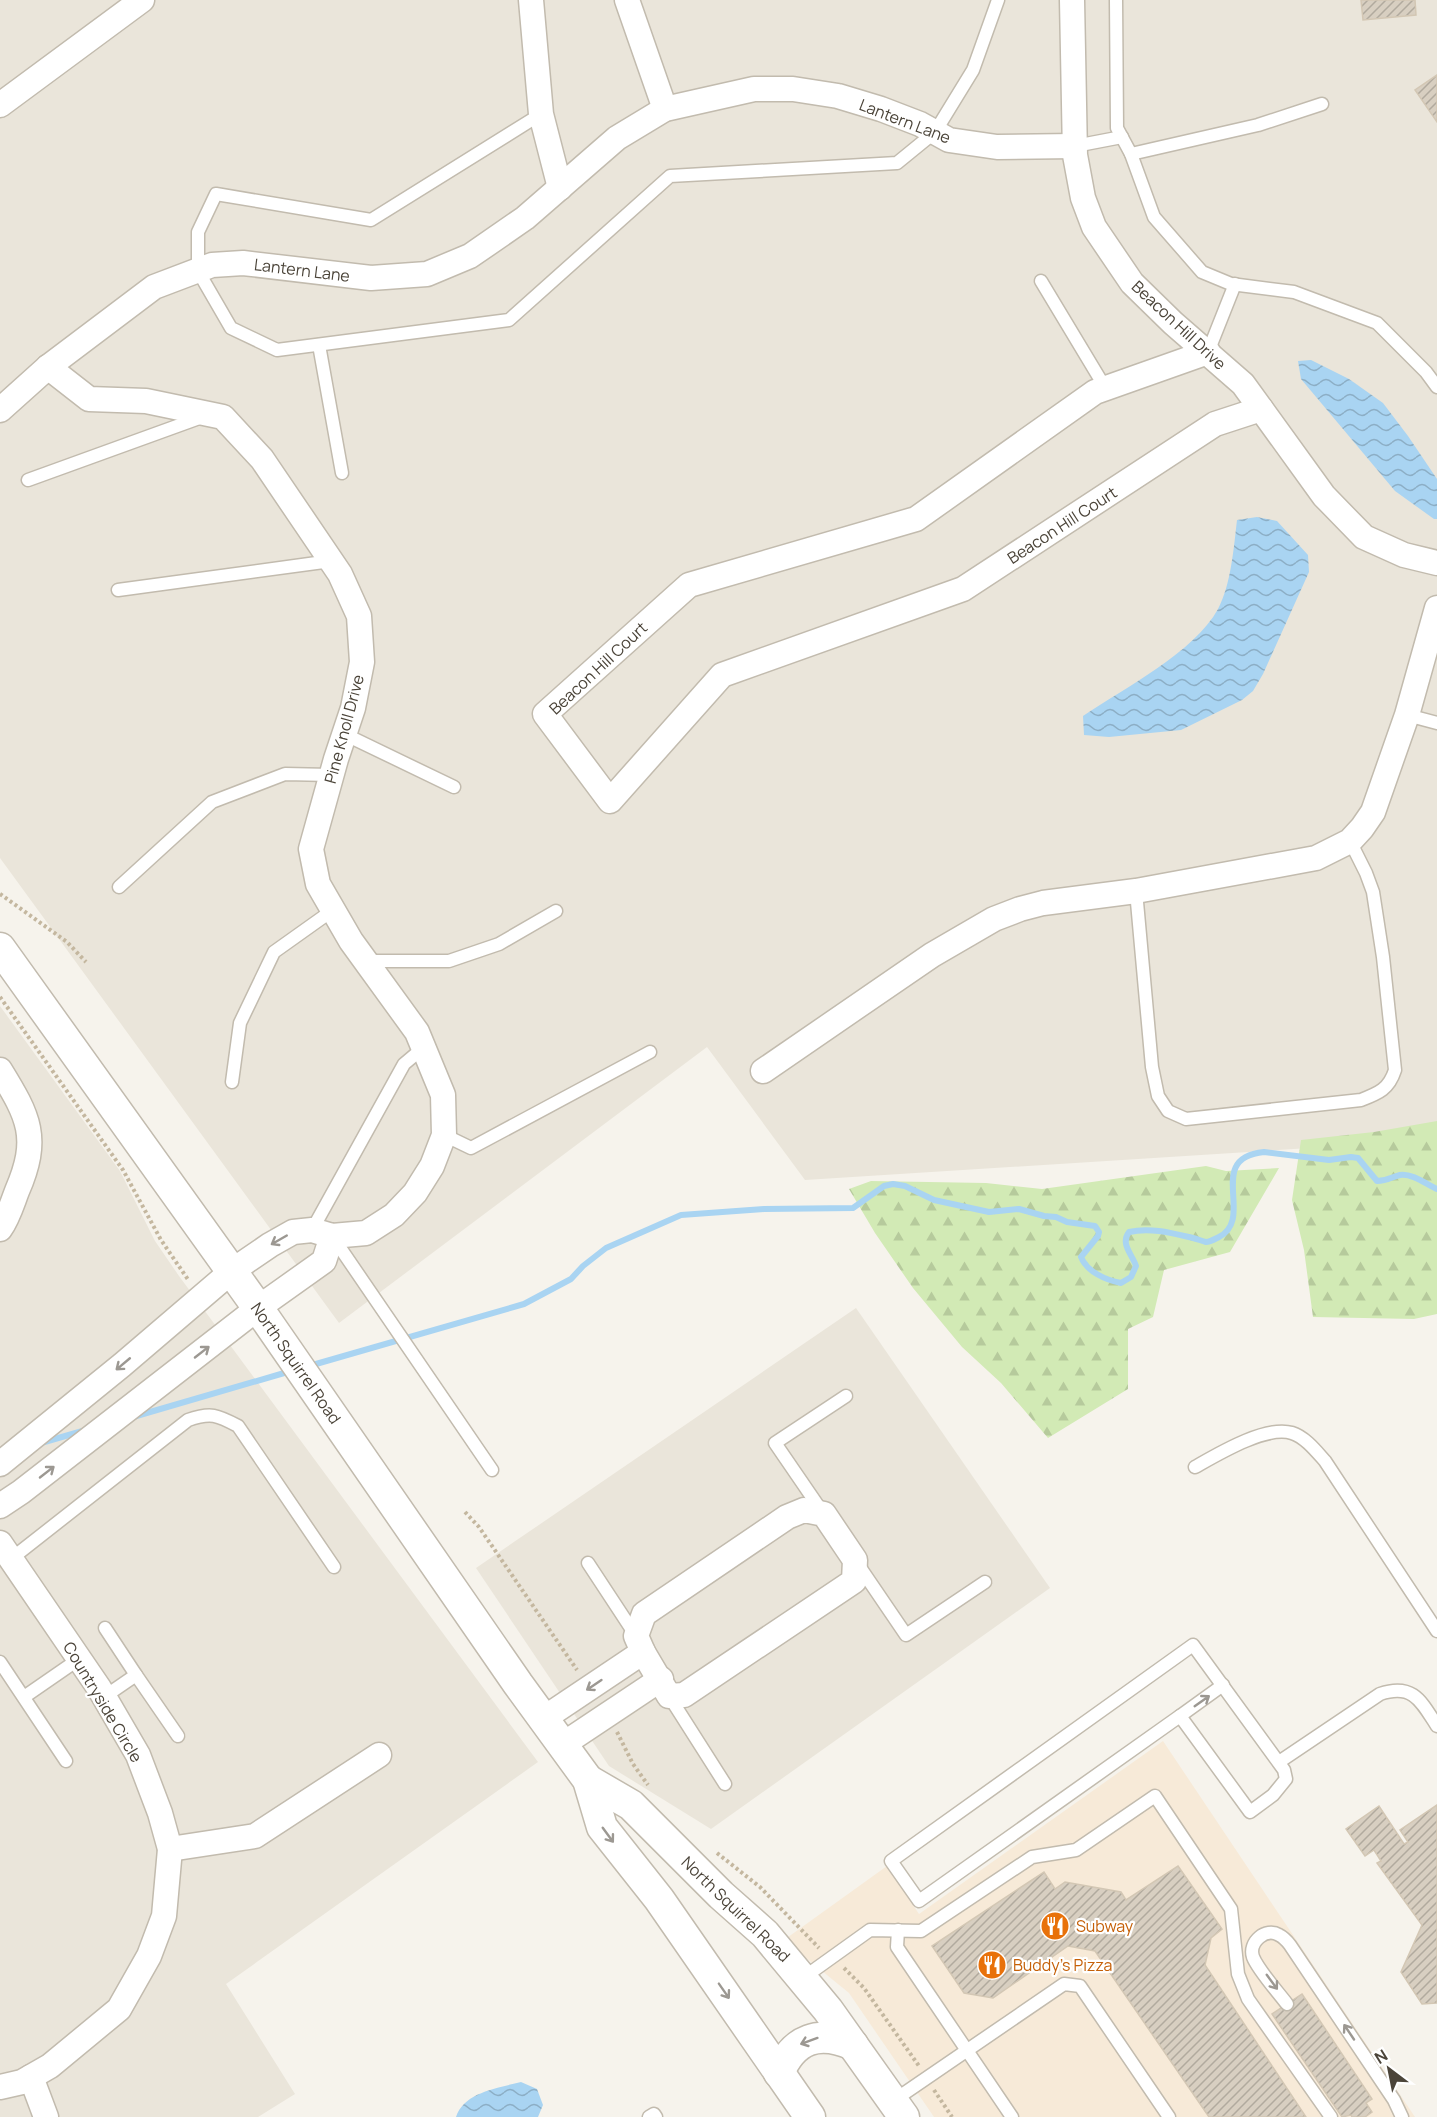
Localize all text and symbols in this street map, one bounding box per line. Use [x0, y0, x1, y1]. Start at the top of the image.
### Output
street label: Lantern Lane [856, 93, 954, 149]
street label: Lantern Lane [253, 253, 351, 287]
street label: Beacon Hill Drive [1127, 276, 1231, 374]
street label: Beacon Hill Court [1003, 481, 1121, 569]
street label: Beacon Hill Court [544, 617, 652, 719]
street label: Pine Knoll Drive [319, 672, 369, 786]
one-way arrow [270, 1235, 288, 1246]
street label: North Squirrel Road [246, 1298, 346, 1428]
one-way arrow [193, 1346, 209, 1359]
one-way arrow [116, 1357, 131, 1371]
one-way arrow [39, 1465, 55, 1478]
street label: Countryside Circle [58, 1638, 148, 1766]
one-way arrow [586, 1679, 603, 1691]
one-way arrow [1193, 1695, 1209, 1707]
one-way arrow [602, 1826, 614, 1842]
street label: North Squirrel Road [677, 1851, 795, 1967]
restaurant icon: Subway [1039, 1910, 1071, 1942]
place label: Subway [1076, 1915, 1134, 1937]
restaurant icon: Buddy's Pizza [976, 1949, 1008, 1981]
place label: Buddy's Pizza [1013, 1954, 1112, 1976]
one-way arrow [1265, 1974, 1278, 1990]
one-way arrow [718, 1983, 730, 1999]
one-way arrow [1343, 2025, 1355, 2041]
one-way arrow [800, 2037, 819, 2048]
north arrow [1359, 2039, 1419, 2099]
text: N [1370, 2044, 1392, 2069]

